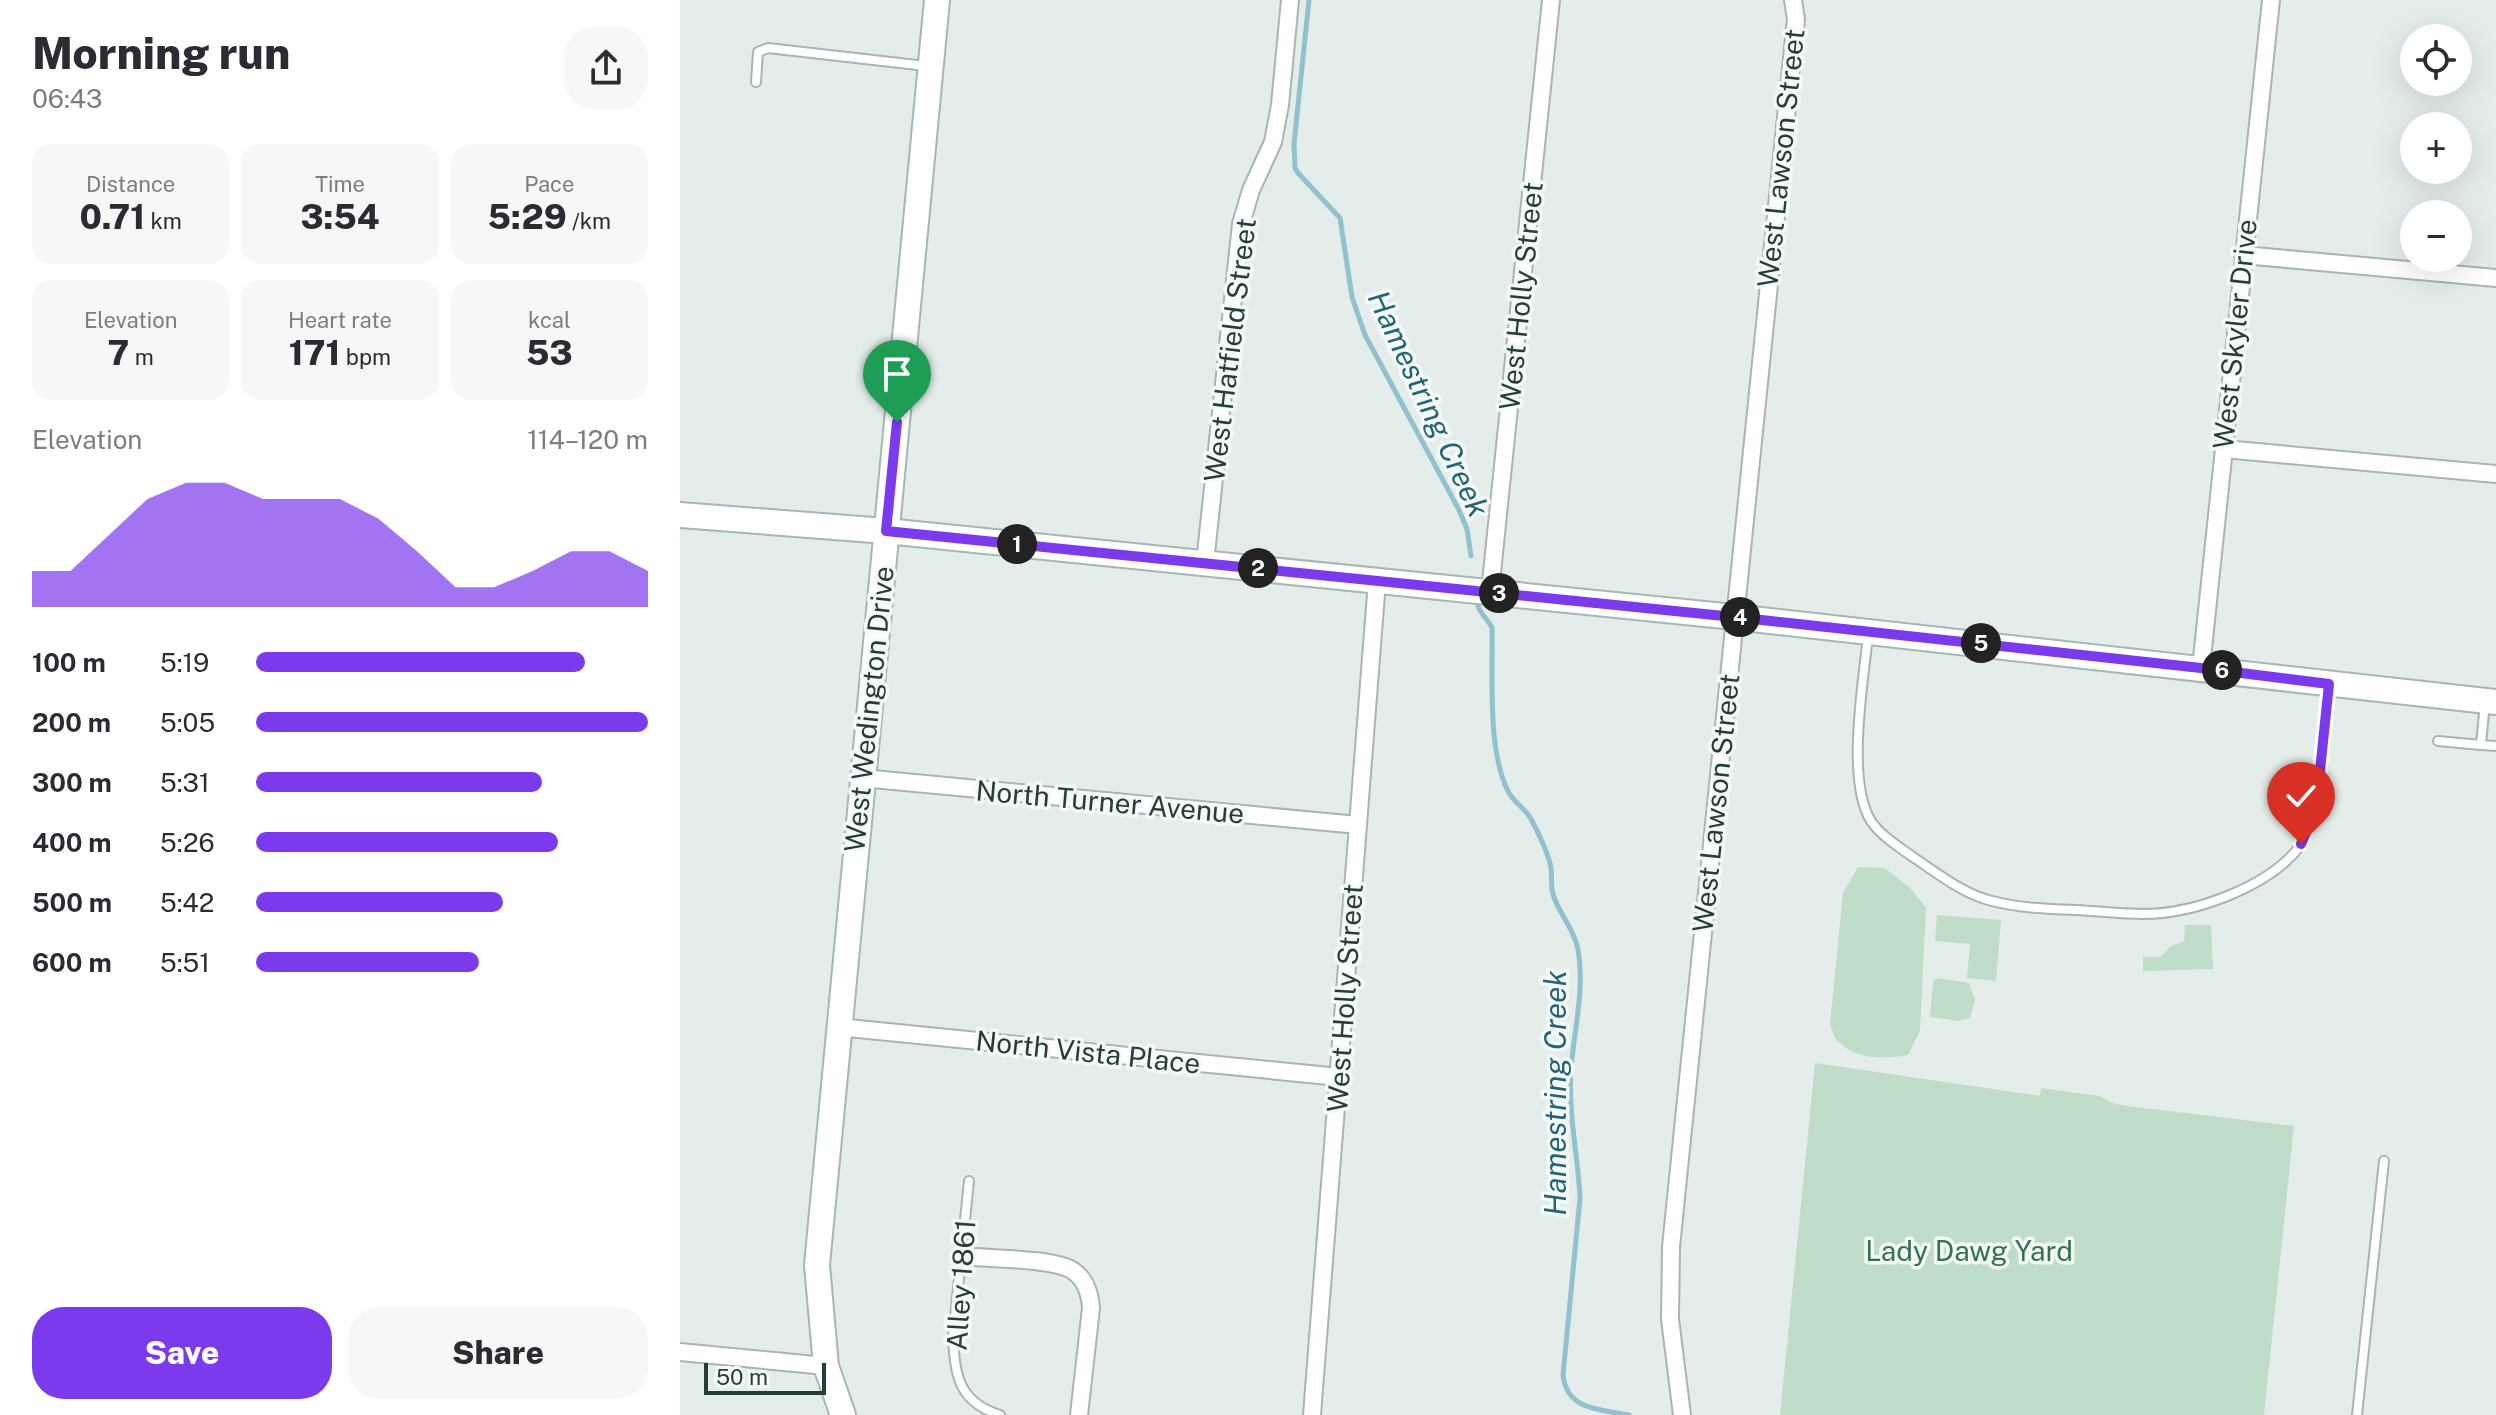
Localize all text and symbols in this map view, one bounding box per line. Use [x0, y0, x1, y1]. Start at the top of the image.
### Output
map controls [2400, 24, 2472, 272]
button: locate [2400, 24, 2472, 96]
button: share [564, 26, 648, 110]
text: Morning run [32, 27, 290, 79]
street label: West Lawson Street [1751, 27, 1810, 289]
text: 06:43 [32, 83, 102, 114]
button: + [2400, 112, 2472, 184]
text: Distance [86, 171, 175, 197]
text: Time [315, 171, 365, 197]
text: Pace [524, 171, 574, 197]
street label: West Holly Street [1492, 180, 1549, 412]
text: 0.71 [79, 197, 145, 237]
text: 3:54 [300, 197, 380, 237]
text: 5:29 [488, 197, 567, 237]
button: − [2400, 200, 2472, 272]
text: km [145, 208, 182, 234]
text: /km [567, 208, 611, 234]
street label: West Hatfield Street [1197, 216, 1262, 484]
street label: West Skyler Drive [2206, 217, 2263, 451]
water label: Hamestring Creek [1361, 285, 1497, 523]
text: Elevation [84, 307, 177, 333]
text: Heart rate [288, 307, 392, 333]
text: kcal [528, 307, 571, 333]
text: 7 [108, 333, 129, 373]
text: 171 [289, 333, 341, 373]
text: 53 [526, 333, 573, 373]
pin [863, 340, 931, 422]
text: m [129, 344, 154, 370]
text: bpm [341, 344, 391, 370]
icon: arrive [875, 352, 919, 396]
text: Elevation [32, 424, 142, 455]
text: 114–120 m [527, 424, 648, 455]
pin: 1 [997, 524, 1037, 564]
text: 1 [1012, 531, 1022, 557]
pin: 2 [1238, 548, 1278, 588]
text: 2 [1251, 555, 1265, 581]
street label: West Wedington Drive [837, 564, 900, 854]
pin: 3 [1479, 573, 1519, 613]
text: 3 [1492, 580, 1506, 606]
pin: 4 [1720, 597, 1760, 637]
text: 4 [1733, 604, 1747, 630]
pin: 5 [1961, 623, 2001, 663]
text: 5 [1974, 630, 1988, 656]
text: 100 m [32, 647, 106, 678]
text: 5:19 [160, 647, 209, 678]
pin: 6 [2202, 650, 2242, 690]
text: 6 [2215, 657, 2229, 683]
street label: West Lawson Street [1686, 672, 1745, 934]
text: 200 m [32, 707, 111, 738]
text: 5:05 [160, 707, 215, 738]
pin [2267, 762, 2335, 844]
text: 300 m [32, 767, 112, 798]
text: 5:31 [160, 767, 209, 798]
street label: North Turner Avenue [974, 773, 1246, 830]
icon: check [2279, 774, 2323, 818]
text: 400 m [32, 827, 112, 858]
text: 5:26 [160, 827, 215, 858]
street label: West Holly Street [1320, 882, 1369, 1113]
text: 500 m [32, 887, 112, 918]
text: 5:42 [160, 887, 214, 918]
text: 600 m [32, 947, 112, 978]
text: 5:51 [160, 947, 210, 978]
water label: Hamestring Creek [1537, 970, 1573, 1216]
street label: North Vista Place [974, 1023, 1202, 1080]
street label: Alley 1861 [939, 1218, 982, 1352]
park label: Lady Dawg Yard [1865, 1234, 2073, 1267]
button: Save [32, 1307, 332, 1399]
button: Share [348, 1307, 648, 1399]
scale bar [704, 1359, 826, 1395]
text: 50 m [716, 1364, 768, 1390]

